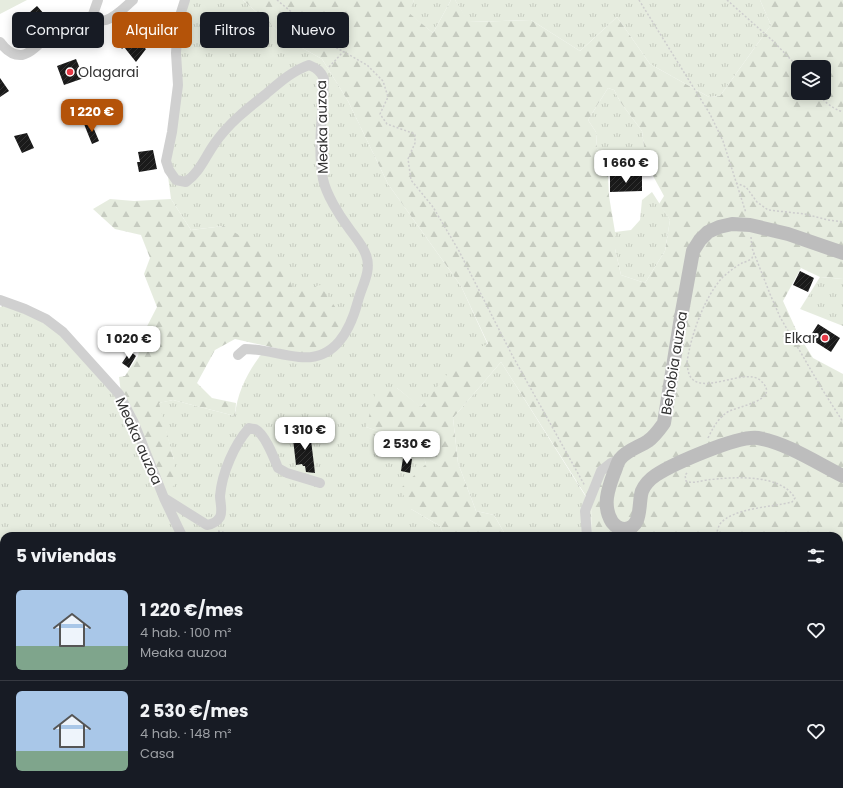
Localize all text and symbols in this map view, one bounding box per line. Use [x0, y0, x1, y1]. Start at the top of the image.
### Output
chip: Comprar [12, 12, 104, 48]
chip: Alquilar [112, 12, 192, 48]
chip: Filtros [200, 12, 269, 48]
chip: Nuevo [277, 12, 349, 48]
map controls [791, 60, 831, 100]
button: layers [791, 60, 831, 100]
place label: Olagarai [78, 62, 139, 82]
marker: Olagarai [65, 67, 75, 77]
street label: Meaka auzoa [311, 80, 333, 174]
pin: 1 220 € [55, 99, 129, 133]
text: 1 220 € [70, 102, 114, 121]
pin: 1 660 € [589, 150, 663, 184]
text: 1 660 € [603, 153, 649, 172]
street label: Behobia auzoa [656, 310, 692, 416]
pin: 1 020 € [92, 326, 166, 360]
place label: Elkar [784, 328, 817, 348]
text: 1 020 € [106, 329, 152, 348]
marker: Elkar [820, 333, 830, 343]
street label: Meaka auzoa [111, 394, 167, 488]
pin: 1 310 € [268, 417, 342, 451]
text: 1 310 € [284, 420, 326, 439]
pin: 2 530 € [370, 431, 444, 465]
text: 2 530 € [383, 434, 431, 453]
text: 5 viviendas [16, 544, 116, 568]
icon: filters [805, 545, 827, 567]
text: 1 220 €/mes [140, 598, 243, 622]
icon: home [48, 606, 96, 654]
icon: heart [805, 619, 827, 641]
text: 4 hab. · 100 m² [140, 623, 232, 642]
text: Meaka auzoa [140, 643, 227, 662]
text: 2 530 €/mes [140, 699, 249, 723]
icon: home [48, 707, 96, 755]
icon: heart [805, 720, 827, 742]
text: 4 hab. · 148 m² [140, 724, 232, 743]
text: Casa [140, 744, 174, 763]

